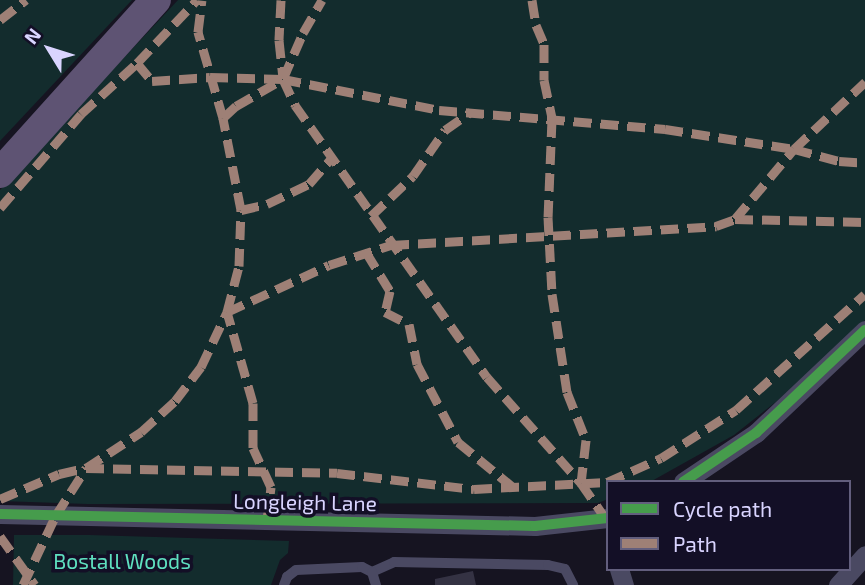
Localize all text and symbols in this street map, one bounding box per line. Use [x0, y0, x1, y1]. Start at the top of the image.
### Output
north arrow [14, 14, 84, 84]
text: N [19, 23, 45, 48]
legend [606, 480, 851, 571]
street label: Longleigh Lane [233, 488, 377, 516]
text: Cycle path [673, 496, 772, 521]
text: Path [673, 531, 717, 556]
park label: Bostall Woods [53, 548, 191, 574]

